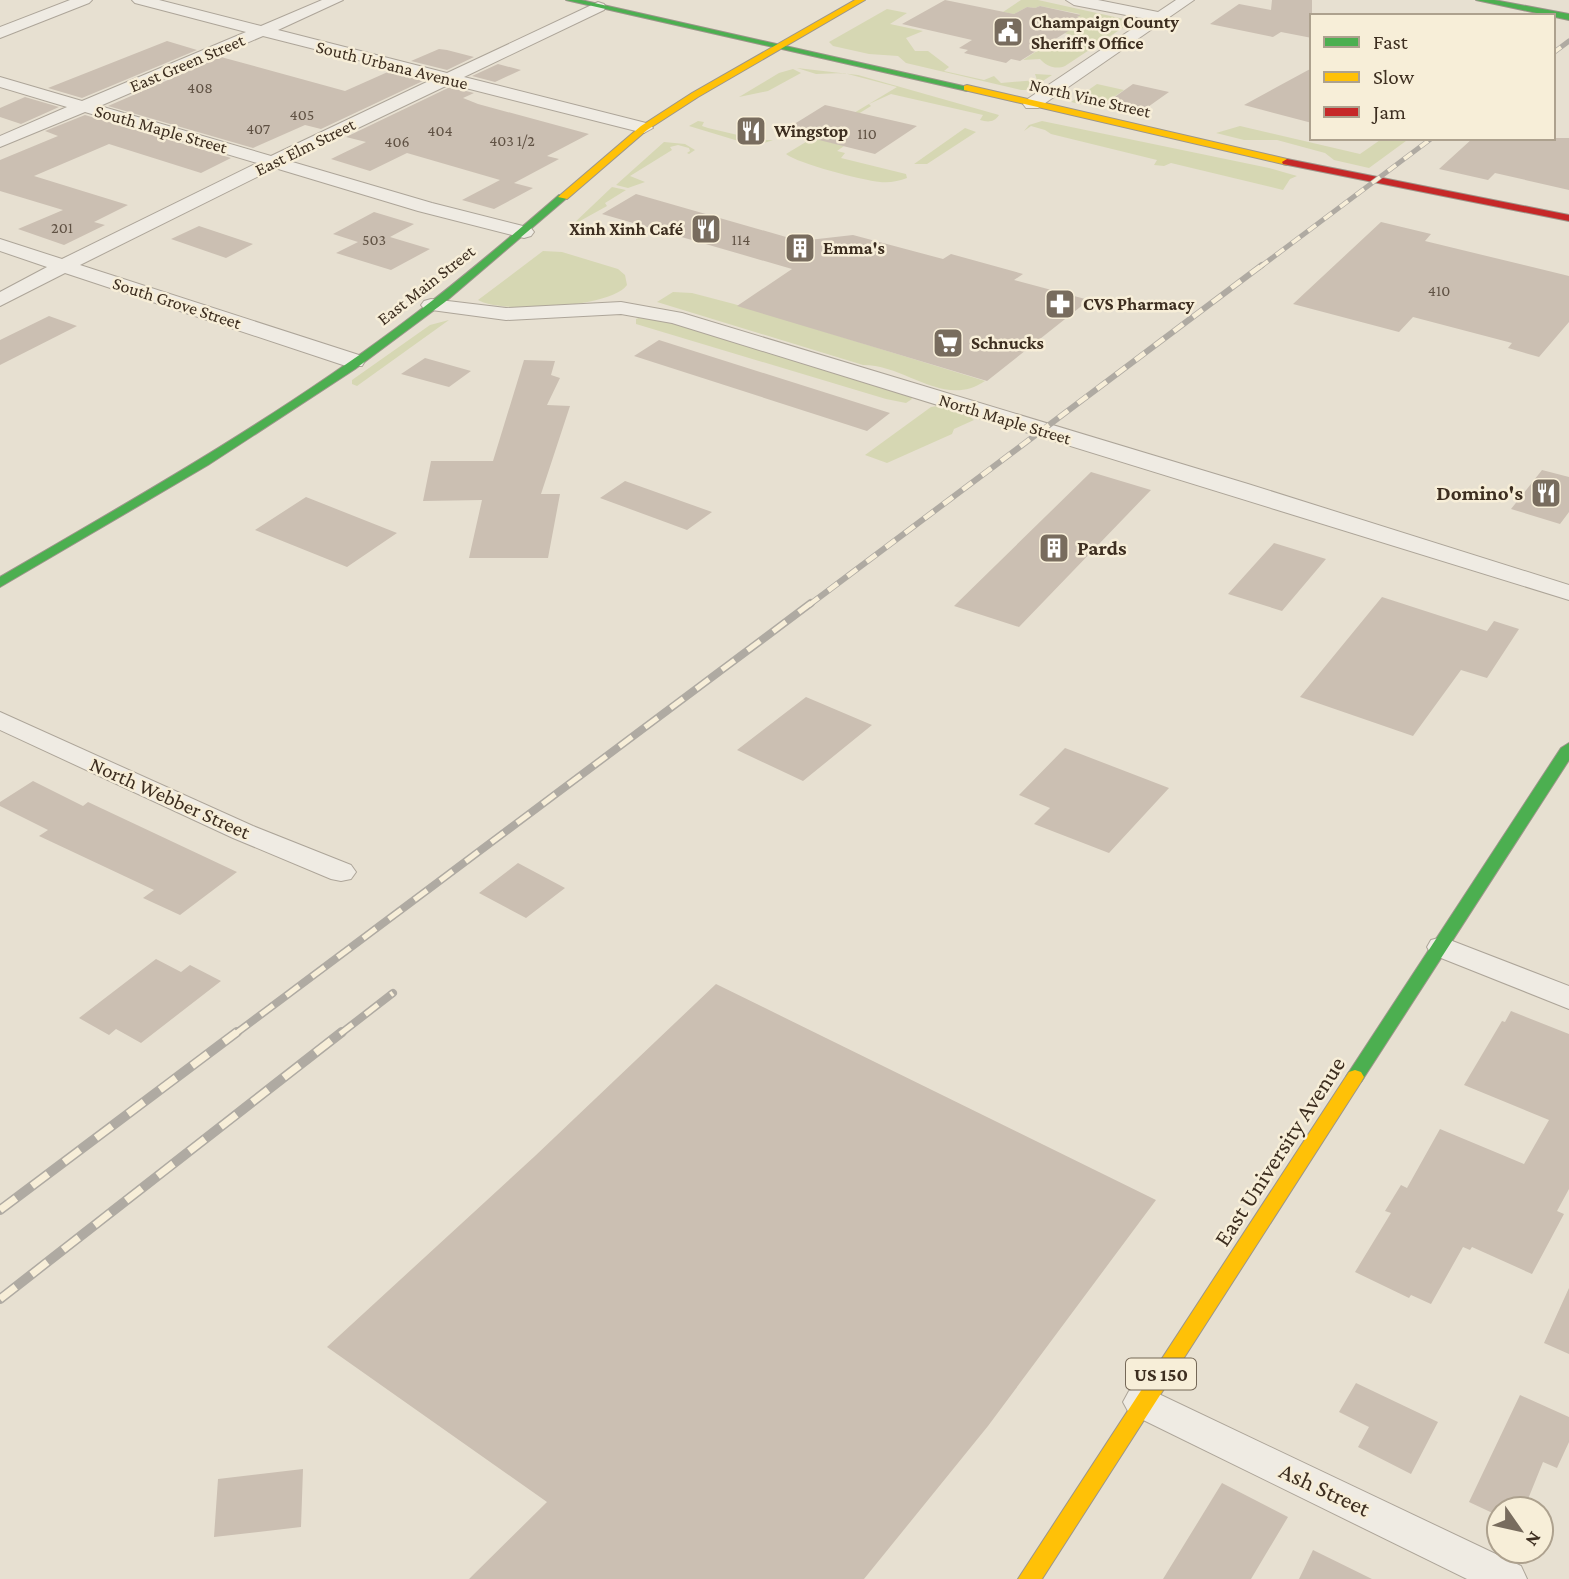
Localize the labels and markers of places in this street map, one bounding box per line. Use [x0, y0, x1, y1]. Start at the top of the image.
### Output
place label: Champaign County Sheriff's Office [1031, 12, 1179, 53]
public building icon: Champaign County Sheriff's Office [991, 15, 1025, 49]
restaurant icon: Wingstop [734, 114, 768, 148]
place label: Wingstop [773, 121, 848, 141]
restaurant icon: Xinh Xinh Café [689, 212, 723, 246]
place label: Xinh Xinh Café [569, 219, 683, 239]
building icon: Emma's [783, 231, 817, 265]
place label: Emma's [823, 238, 885, 258]
pharmacy icon: CVS Pharmacy [1043, 287, 1077, 321]
place label: CVS Pharmacy [1083, 294, 1194, 314]
supermarket icon: Schnucks [931, 326, 965, 360]
place label: Schnucks [971, 333, 1044, 353]
restaurant icon: Domino's [1529, 476, 1563, 510]
place label: Domino's [1436, 481, 1523, 505]
building icon: Pards [1037, 531, 1071, 565]
place label: Pards [1077, 536, 1127, 560]

